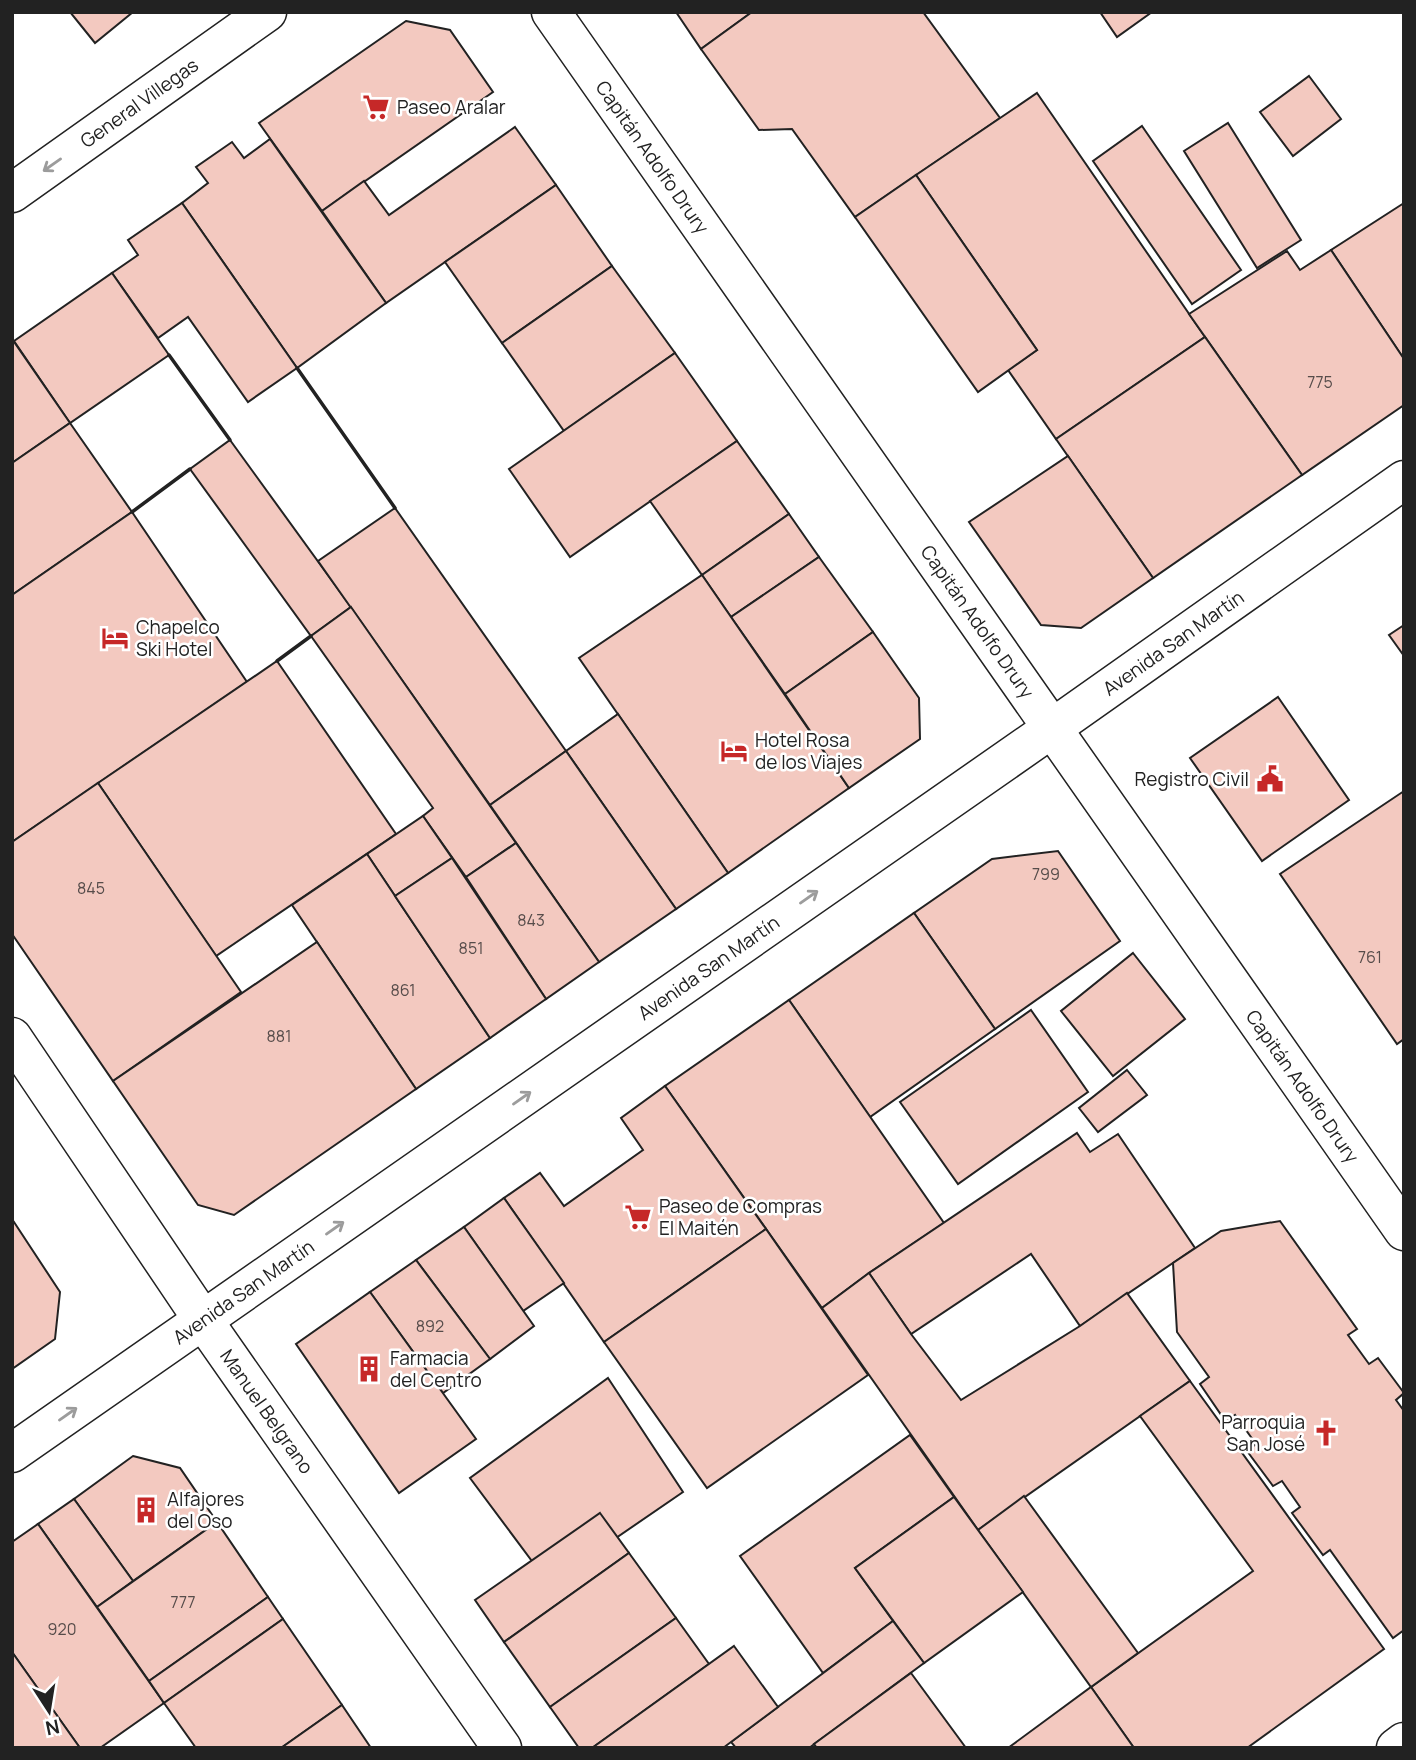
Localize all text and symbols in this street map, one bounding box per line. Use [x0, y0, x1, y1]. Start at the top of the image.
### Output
street label: General Villegas [75, 52, 203, 154]
street label: Capitán Adolfo Drury [590, 75, 715, 239]
supermarket icon: Paseo Aralar [361, 92, 391, 122]
place label: Paseo Aralar [397, 94, 506, 120]
one-way arrow [43, 158, 62, 172]
house number: 775 [1307, 371, 1333, 393]
street label: Capitán Adolfo Drury [915, 540, 1040, 703]
street label: Avenida San Martín [1098, 584, 1249, 701]
place label: Chapelco Ski Hotel [136, 614, 220, 662]
hotel icon: Chapelco Ski Hotel [100, 623, 130, 653]
place label: Hotel Rosa de los Viajes [755, 727, 862, 775]
hotel icon: Hotel Rosa de los Viajes [719, 736, 749, 766]
public building icon: Registro Civil [1255, 764, 1285, 794]
place label: Registro Civil [1134, 766, 1249, 792]
house number: 799 [1032, 863, 1060, 885]
house number: 845 [77, 877, 105, 899]
one-way arrow [799, 890, 818, 904]
house number: 843 [517, 909, 545, 931]
street label: Avenida San Martín [633, 909, 784, 1026]
house number: 851 [459, 937, 483, 959]
house number: 761 [1358, 946, 1382, 968]
house number: 861 [390, 979, 416, 1001]
street label: Capitán Adolfo Drury [1240, 1004, 1365, 1168]
house number: 881 [267, 1025, 291, 1047]
one-way arrow [512, 1091, 531, 1105]
place label: Paseo de Compras El Maitén [659, 1193, 822, 1241]
supermarket icon: Paseo de Compras El Maitén [623, 1202, 653, 1232]
one-way arrow [325, 1221, 344, 1235]
street label: Avenida San Martín [167, 1233, 319, 1350]
house number: 892 [416, 1315, 444, 1337]
street label: Manuel Belgrano [214, 1344, 320, 1479]
place label: Farmacia del Centro [390, 1345, 482, 1393]
building icon: Farmacia del Centro [354, 1354, 384, 1384]
one-way arrow [58, 1407, 77, 1421]
place label: Parroquia San José [1221, 1409, 1305, 1457]
church icon: Parroquia San José [1311, 1418, 1341, 1448]
place label: Alfajores del Oso [167, 1486, 244, 1534]
building icon: Alfajores del Oso [131, 1495, 161, 1525]
house number: 777 [171, 1591, 195, 1613]
house number: 920 [48, 1618, 76, 1640]
north arrow [14, 1676, 84, 1746]
text: N [43, 1713, 62, 1742]

